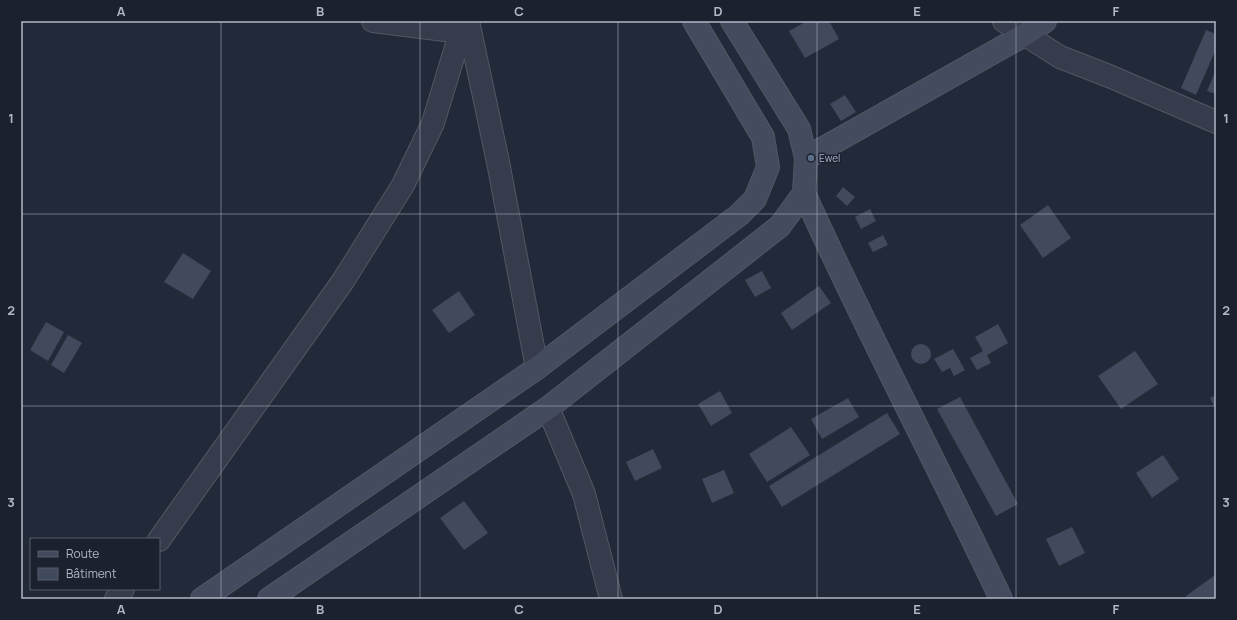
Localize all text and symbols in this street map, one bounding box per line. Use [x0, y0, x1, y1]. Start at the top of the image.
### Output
text: A [117, 2, 126, 20]
text: B [316, 2, 324, 20]
text: C [514, 2, 524, 20]
text: D [713, 2, 723, 20]
text: E [913, 2, 921, 20]
text: F [1113, 2, 1120, 20]
text: 1 [8, 109, 14, 127]
text: 1 [1223, 109, 1229, 127]
place label: Ewel [819, 151, 840, 165]
marker: Ewel [806, 153, 816, 163]
text: 2 [7, 301, 15, 319]
text: 2 [1222, 301, 1230, 319]
text: 3 [7, 493, 15, 511]
text: 3 [1222, 493, 1230, 511]
legend [30, 538, 160, 590]
text: Route [66, 545, 99, 562]
text: Bâtiment [66, 565, 117, 582]
text: A [117, 600, 126, 618]
text: B [316, 600, 324, 618]
text: C [514, 600, 524, 618]
text: D [713, 600, 723, 618]
text: E [913, 600, 921, 618]
text: F [1113, 600, 1120, 618]

